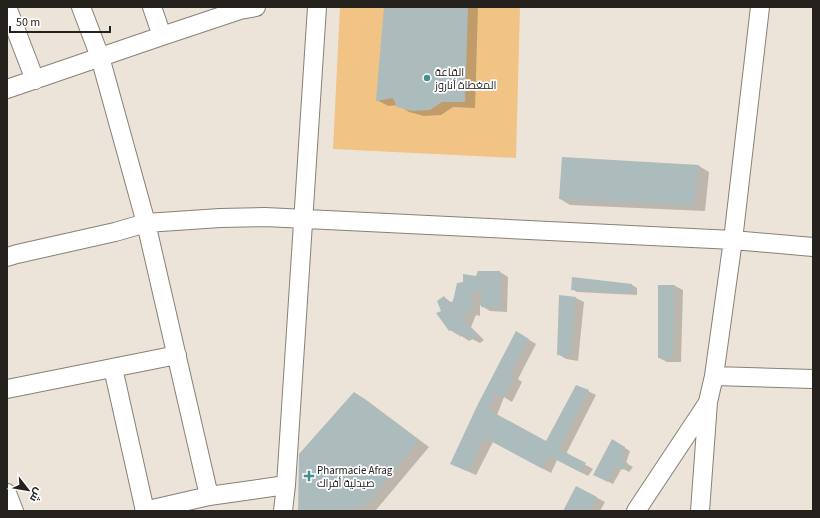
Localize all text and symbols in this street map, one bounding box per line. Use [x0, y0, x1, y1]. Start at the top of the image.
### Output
scale bar [10, 8, 110, 34]
text: 50 m [16, 14, 40, 31]
place label: القاعة المغطاة أناروز [434, 65, 496, 93]
marker: القاعة المغطاة أناروز [422, 73, 432, 83]
place label: Pharmacie Afrag صيدلية أفراك [317, 463, 393, 491]
north arrow [8, 470, 48, 510]
marker: Pharmacie Afrag صيدلية أفراك [304, 471, 314, 481]
text: ش [26, 485, 46, 505]

